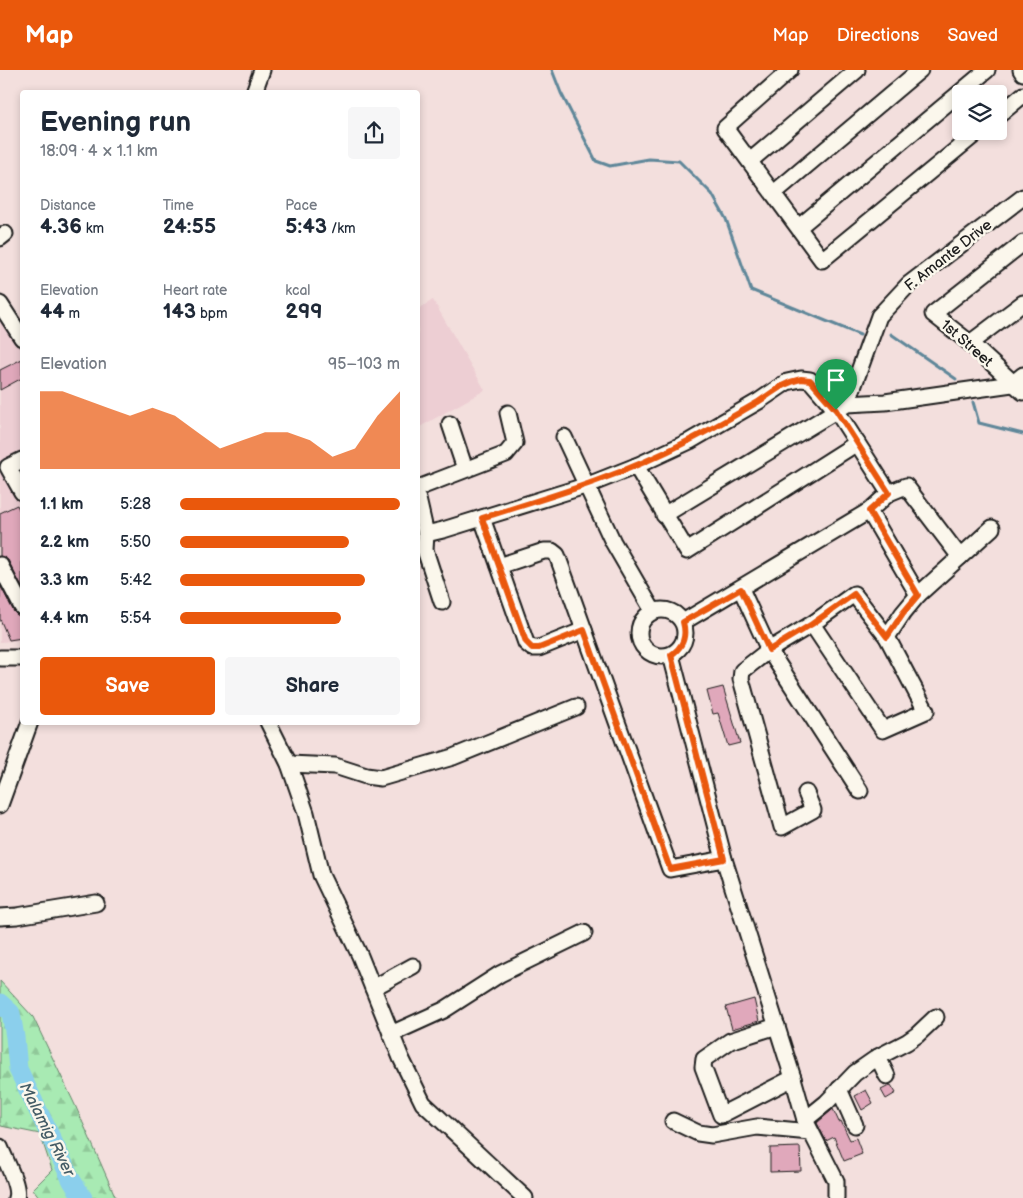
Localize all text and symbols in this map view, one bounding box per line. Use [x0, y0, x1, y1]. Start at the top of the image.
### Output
text: Map [25, 21, 73, 50]
text: Map [773, 25, 809, 46]
text: Directions [837, 25, 919, 46]
text: Saved [947, 25, 998, 46]
map controls [952, 85, 1007, 140]
button: layers [952, 85, 1007, 140]
text: Evening run [40, 106, 191, 139]
button: share [348, 107, 400, 159]
text: 18:09 · 4 × 1.1 km [40, 142, 158, 161]
text: Distance [40, 197, 96, 214]
text: Time [163, 197, 194, 214]
text: Pace [285, 197, 317, 214]
text: 4.36 [40, 214, 82, 239]
text: 24:55 [163, 214, 216, 239]
text: 5:43 [285, 214, 327, 239]
street label: F. Amante Drive [901, 215, 996, 295]
text: km [82, 220, 104, 237]
text: /km [327, 220, 356, 237]
text: Elevation [40, 282, 98, 299]
text: Heart rate [163, 282, 227, 299]
text: kcal [285, 282, 310, 299]
text: 44 [40, 299, 65, 324]
text: 143 [163, 299, 196, 324]
text: 299 [285, 299, 323, 324]
text: m [65, 305, 80, 322]
text: bpm [196, 305, 228, 322]
street label: 1st Street [937, 316, 997, 371]
text: Elevation [40, 355, 107, 374]
text: 95–103 m [328, 355, 400, 374]
pin [815, 359, 857, 410]
icon: arrive [822, 366, 850, 394]
text: 1.1 km [40, 495, 83, 514]
text: 5:28 [120, 495, 151, 514]
text: 2.2 km [40, 533, 89, 552]
text: 5:50 [120, 533, 151, 552]
text: 3.3 km [40, 571, 89, 590]
text: 5:42 [120, 571, 152, 590]
text: 4.4 km [40, 609, 89, 628]
text: 5:54 [120, 609, 151, 628]
button: Save [40, 657, 215, 715]
button: Share [225, 657, 400, 715]
water label: Malamig River [15, 1080, 79, 1181]

